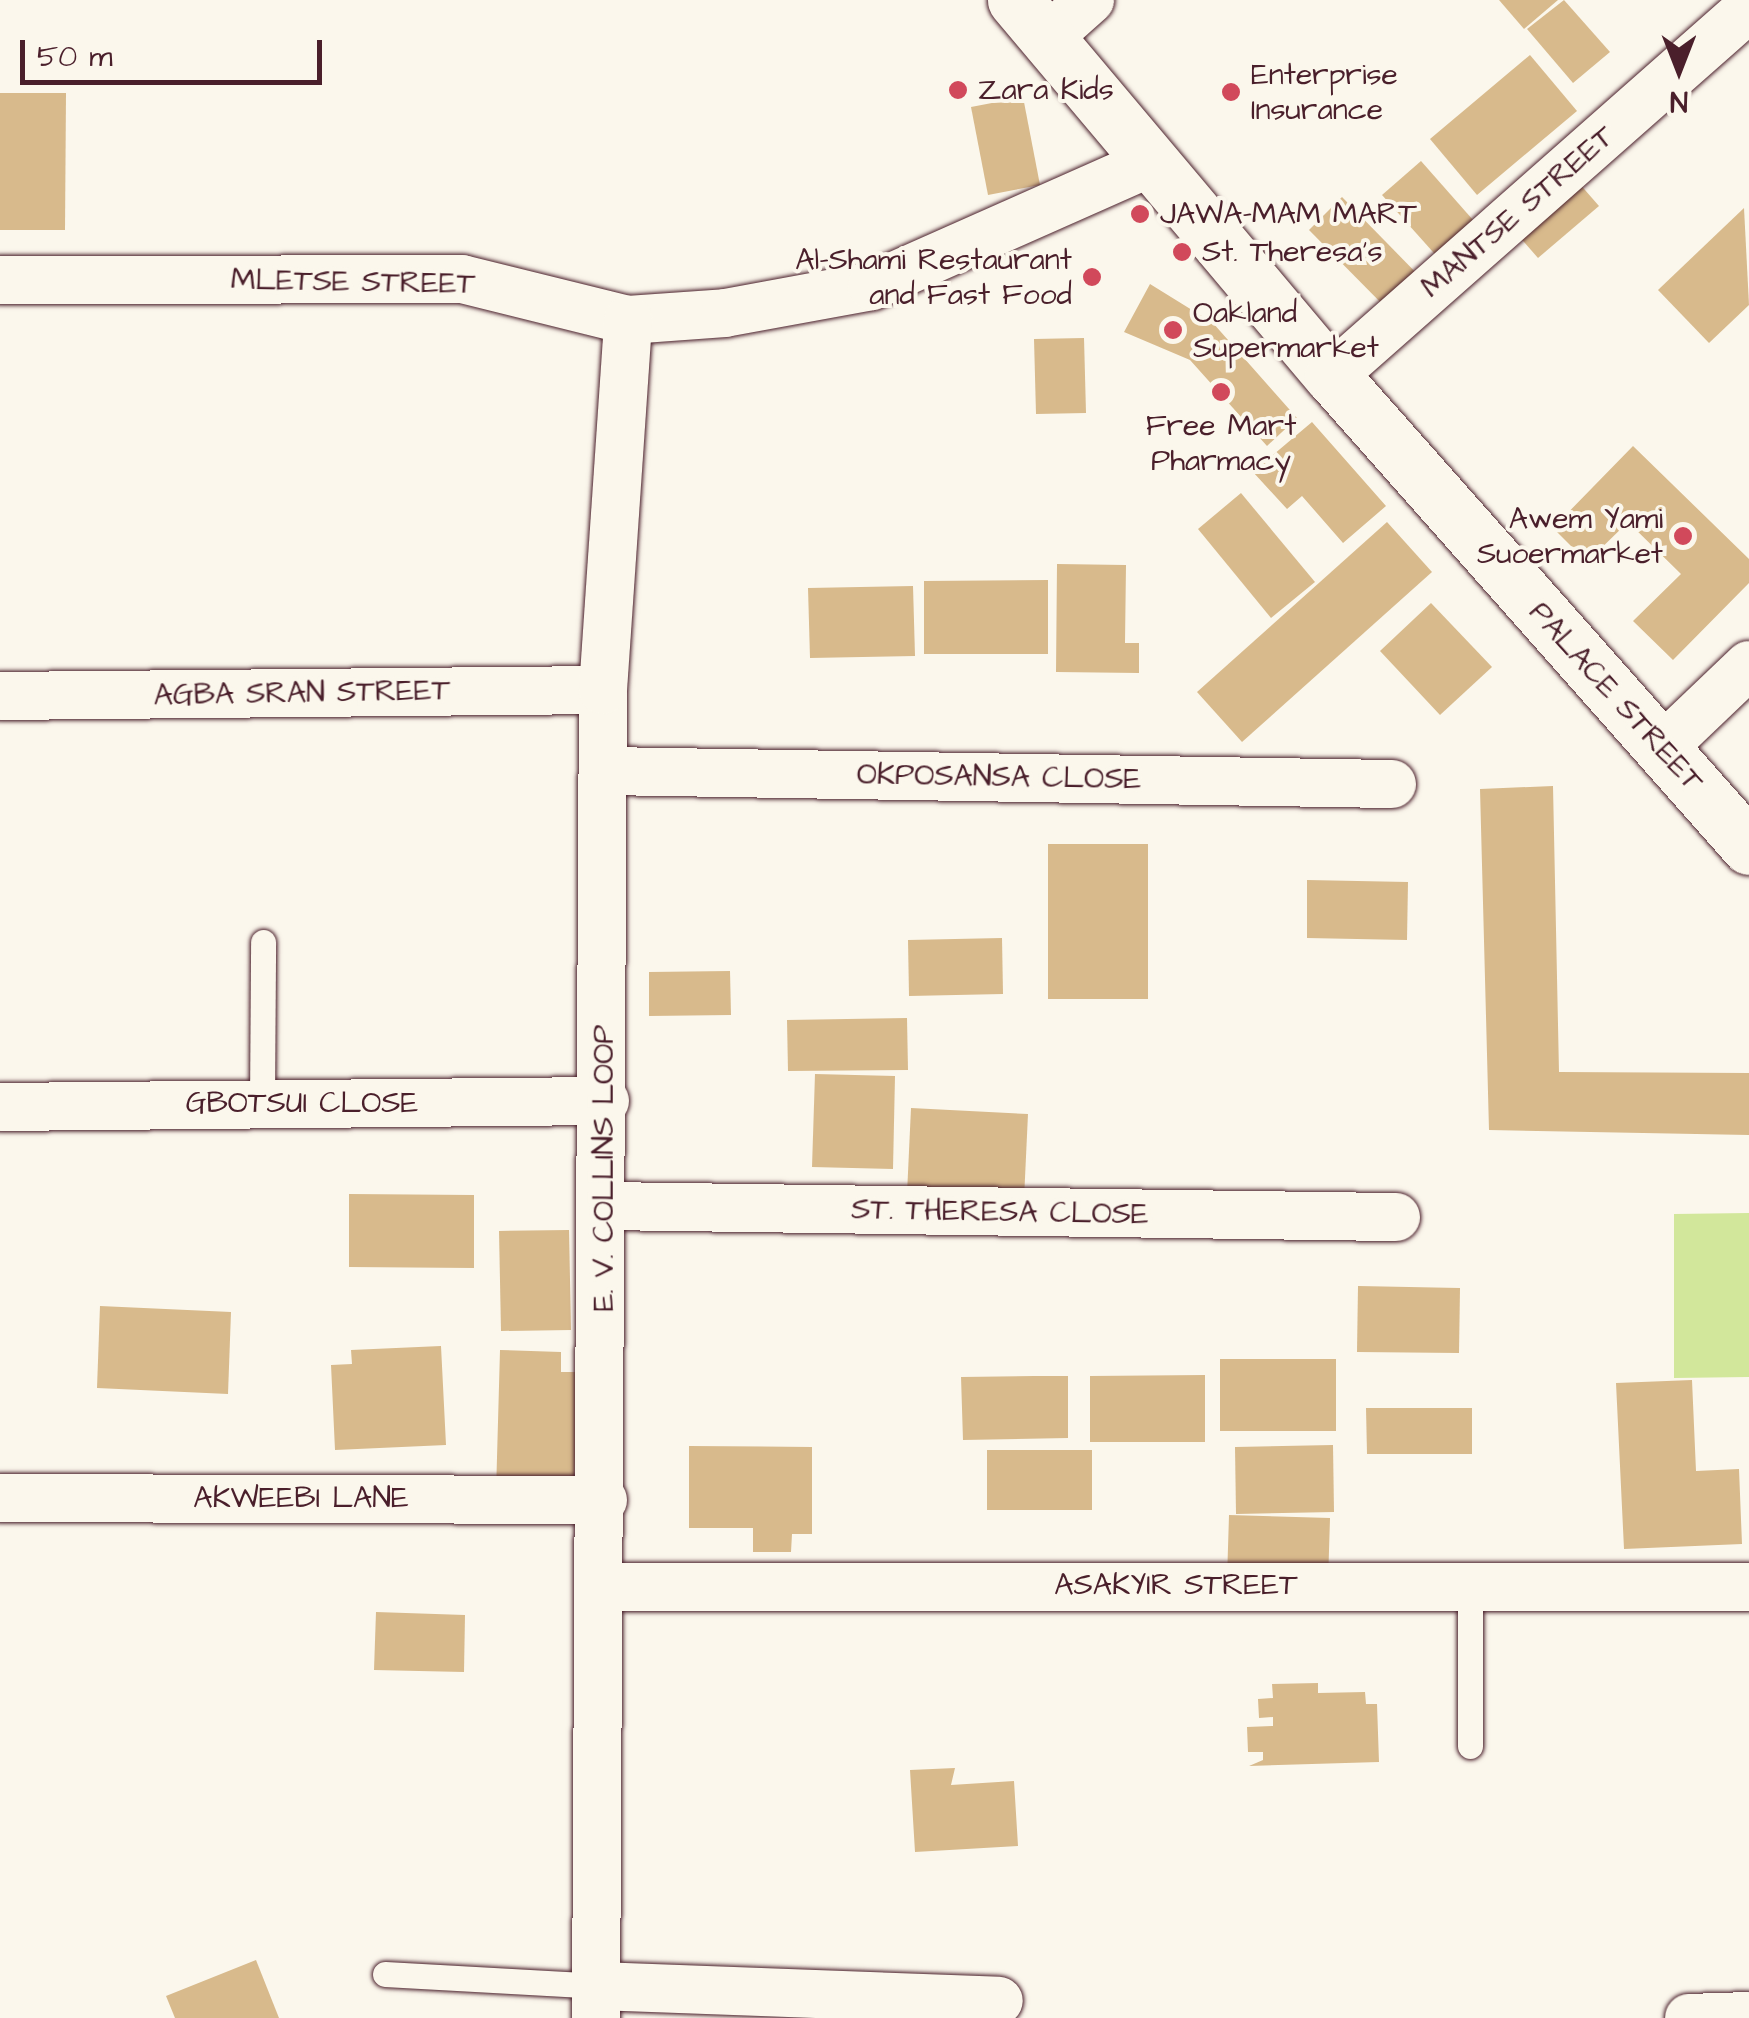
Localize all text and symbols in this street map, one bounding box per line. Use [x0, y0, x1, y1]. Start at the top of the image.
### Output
scale bar [25, 20, 328, 82]
north arrow [1629, 20, 1729, 120]
text: 50 m [37, 36, 113, 78]
place label: Enterprise Insurance [1251, 57, 1398, 128]
place label: Zara Kids [978, 72, 1114, 108]
marker: Zara Kids [947, 79, 969, 101]
marker: Enterprise Insurance [1220, 81, 1242, 103]
text: N [1670, 81, 1688, 120]
street label: MANTSE STREET [1414, 118, 1622, 306]
place label: JAWA-MAM MART [1160, 196, 1417, 232]
marker: JAWA-MAM MART [1129, 203, 1151, 225]
place label: St. Theresa's [1202, 234, 1382, 270]
marker: St. Theresa's [1171, 241, 1193, 263]
place label: Al-Shami Restaurant and Fast Food [795, 242, 1072, 312]
street label: MLETSE STREET [230, 262, 476, 302]
marker: Al-Shami Restaurant and Fast Food [1081, 266, 1103, 288]
place label: Oakland Supermarket [1193, 295, 1379, 366]
marker: Oakland Supermarket [1162, 319, 1184, 341]
marker: Free Mart Pharmacy [1210, 381, 1232, 403]
place label: Free Mart Pharmacy [1146, 408, 1296, 478]
place label: Awem Yami Suoermarket [1477, 501, 1663, 572]
marker: Awem Yami Suoermarket [1672, 525, 1694, 547]
street label: PALACE STREET [1521, 595, 1711, 799]
street label: AGBA SRAN STREET [153, 672, 451, 714]
street label: OKPOSANSA CLOSE [856, 757, 1142, 797]
street label: E. V. COLLINS LOOP [586, 1025, 622, 1311]
street label: GBOTSUI CLOSE [186, 1085, 418, 1121]
street label: ST. THERESA CLOSE [851, 1191, 1149, 1233]
street label: AKWEEBI LANE [193, 1480, 409, 1516]
street label: ASAKYIR STREET [1054, 1567, 1298, 1603]

